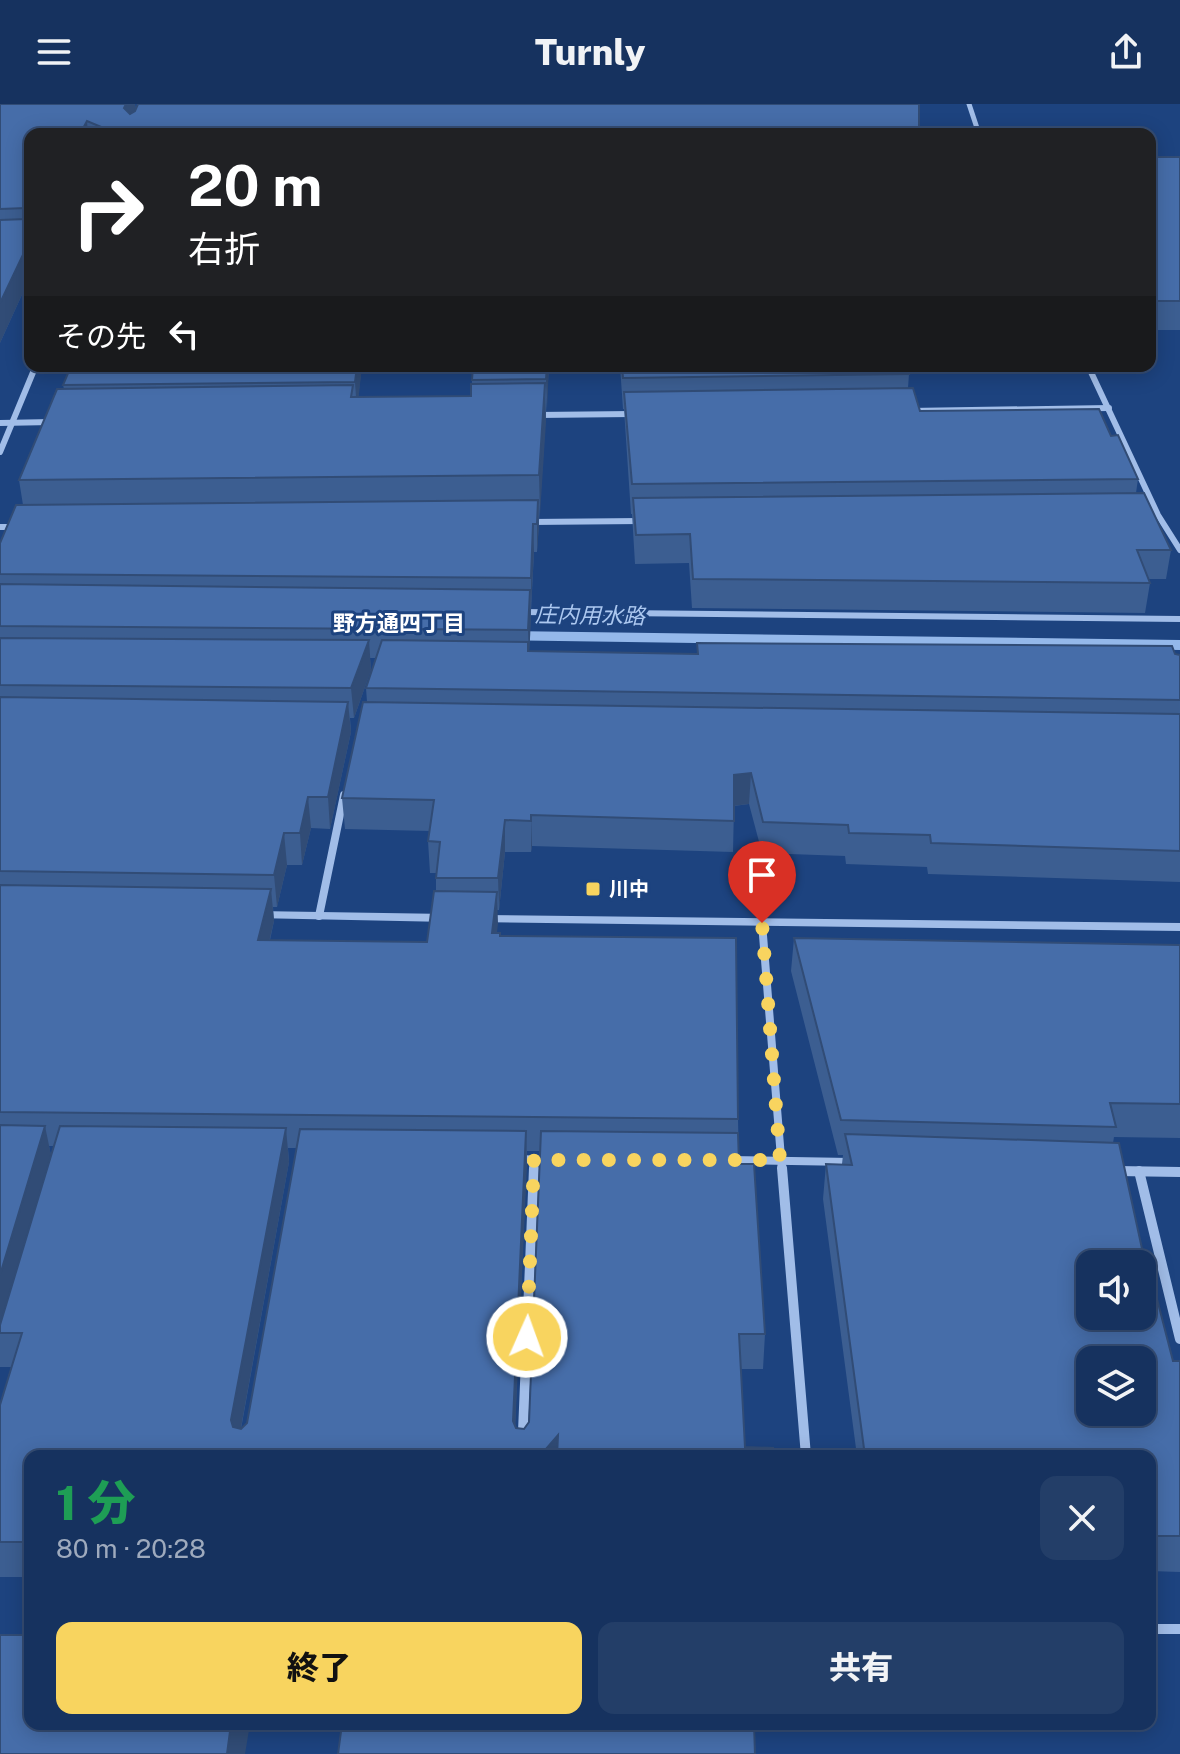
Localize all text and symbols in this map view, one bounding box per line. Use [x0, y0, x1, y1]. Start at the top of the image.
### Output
icon: menu [32, 30, 76, 74]
icon: share [1104, 30, 1148, 74]
text: Turnly [535, 31, 645, 73]
text: 20 m [188, 153, 322, 219]
icon: right [56, 160, 160, 264]
text: 右折 [188, 228, 260, 270]
icon: left [162, 312, 206, 356]
text: その先 [56, 318, 146, 354]
water label: 庄内用水路 [535, 601, 647, 629]
district label: 野方通四丁目 [333, 610, 465, 636]
pin [728, 841, 796, 923]
icon: arrive [740, 853, 784, 897]
place label: 川中 [609, 877, 649, 901]
marker: 川中 [584, 880, 602, 898]
map controls [1076, 1250, 1156, 1426]
button: sound [1076, 1250, 1156, 1330]
position arrow [485, 1295, 569, 1379]
button: layers [1076, 1346, 1156, 1426]
text: 1 分 [56, 1474, 136, 1531]
button: close [1040, 1476, 1124, 1560]
text: 80 m · 20:28 [56, 1533, 206, 1564]
button: 終了 [56, 1622, 582, 1714]
button: 共有 [598, 1622, 1124, 1714]

